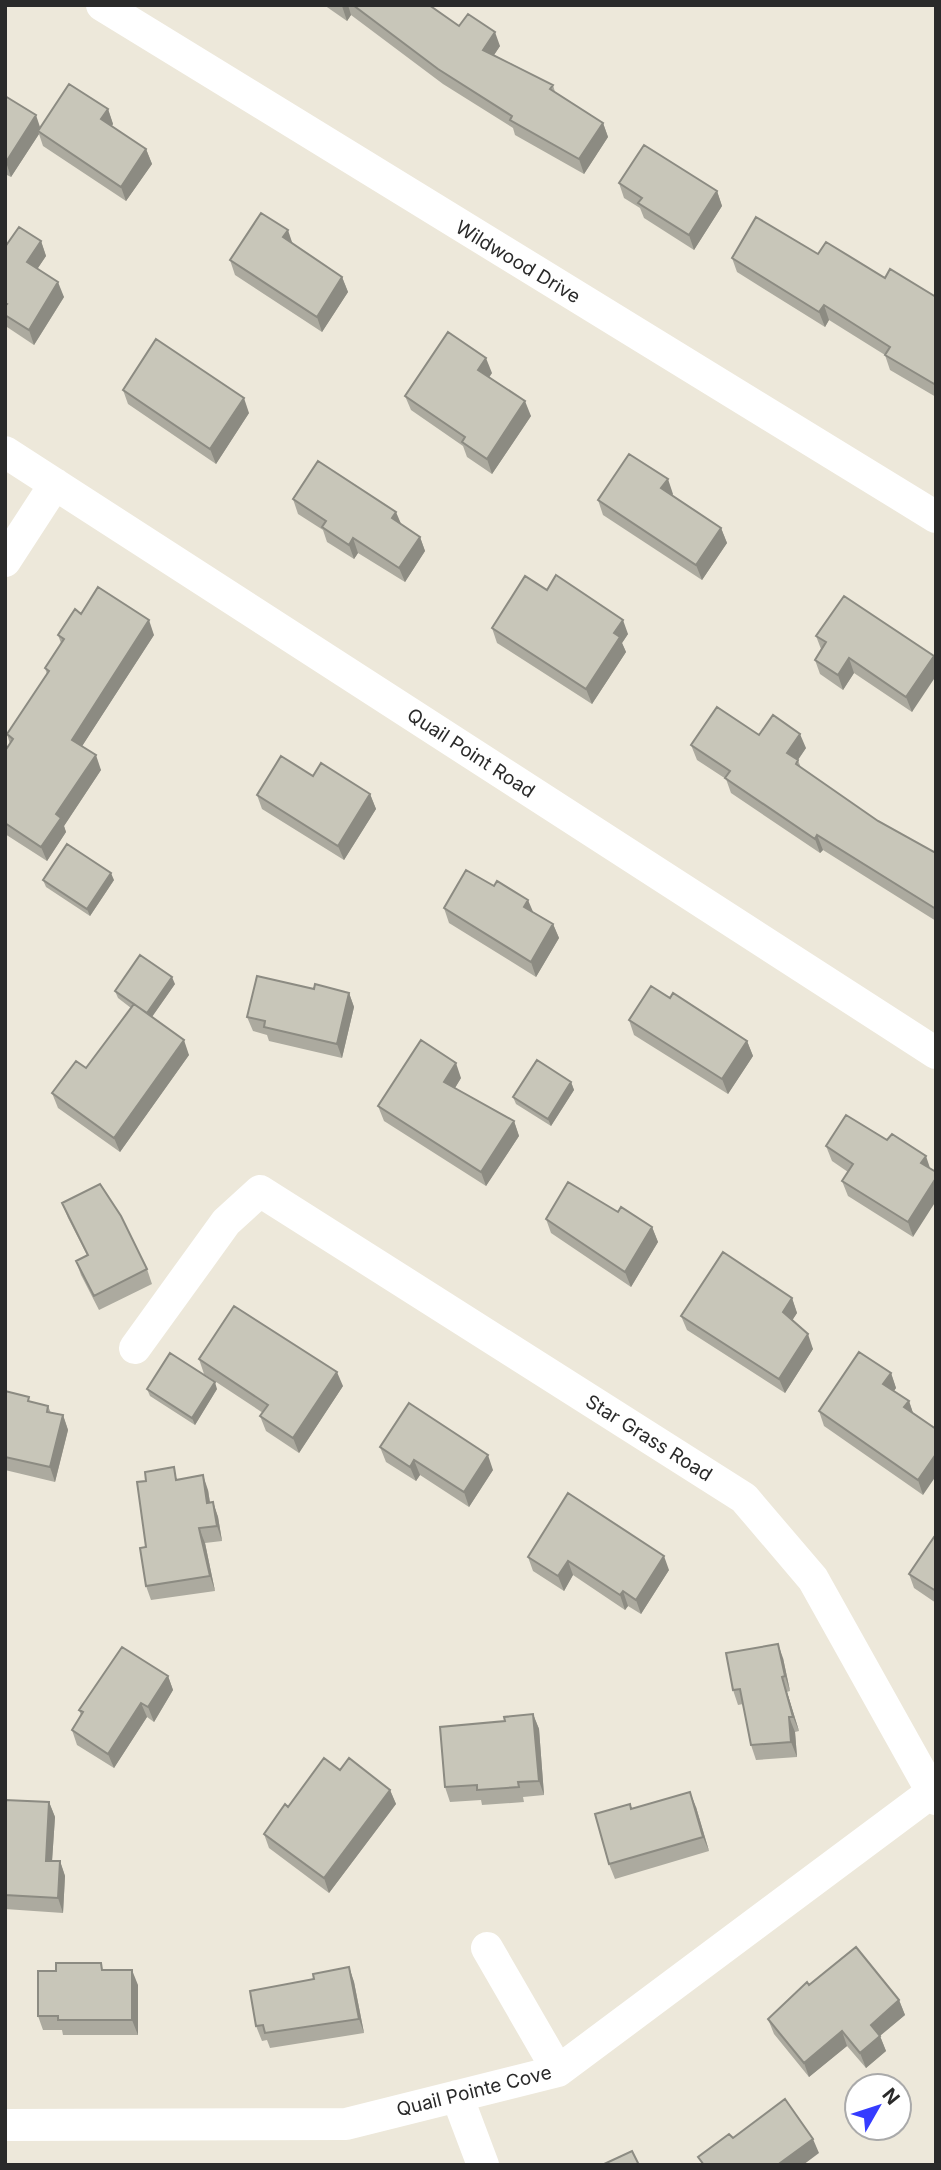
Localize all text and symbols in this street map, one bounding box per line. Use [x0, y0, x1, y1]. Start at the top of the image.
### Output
street label: Wildwood Drive [451, 216, 585, 308]
street label: Quail Point Road [403, 703, 539, 803]
street label: Star Grass Road [581, 1390, 717, 1486]
street label: Quail Pointe Cove [394, 2061, 554, 2121]
north arrow [843, 2072, 913, 2142]
text: N [877, 2084, 904, 2109]

